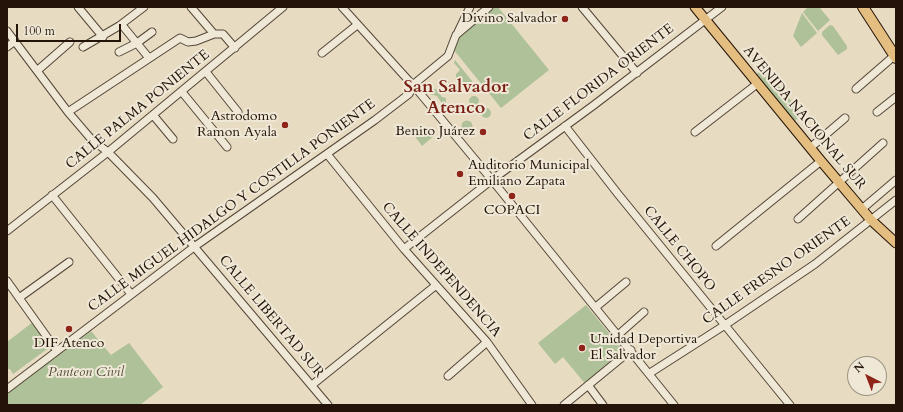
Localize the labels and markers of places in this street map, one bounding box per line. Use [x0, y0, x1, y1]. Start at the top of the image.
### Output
place label: Divino Salvador [462, 11, 557, 27]
marker: Divino Salvador [560, 14, 570, 24]
place label: Astrodomo Ramon Ayala [197, 109, 277, 142]
marker: Astrodomo Ramon Ayala [280, 120, 290, 130]
place label: Benito Juárez [395, 124, 475, 140]
marker: Benito Juárez [478, 127, 488, 137]
place label: Auditorio Municipal Emiliano Zapata [468, 158, 590, 190]
marker: Auditorio Municipal Emiliano Zapata [455, 169, 465, 179]
marker: COPACI [507, 191, 517, 201]
place label: COPACI [484, 203, 540, 219]
marker: DIF Atenco [64, 324, 74, 334]
place label: Unidad Deportiva El Salvador [590, 332, 697, 364]
place label: DIF Atenco [34, 336, 104, 352]
marker: Unidad Deportiva El Salvador [577, 343, 587, 353]

